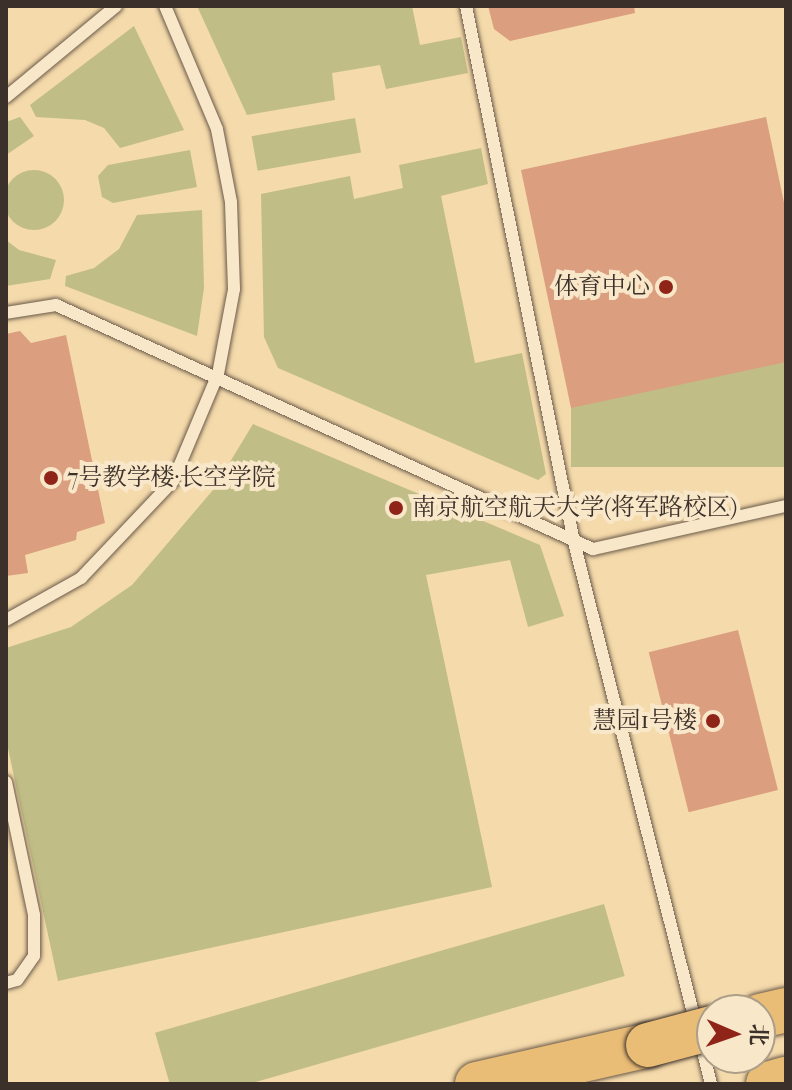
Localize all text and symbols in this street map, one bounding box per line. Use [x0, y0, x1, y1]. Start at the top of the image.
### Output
place label: 体育中心 [554, 273, 650, 301]
marker: 体育中心 [657, 278, 675, 296]
place label: 7号教学楼·长空学院 [67, 464, 275, 492]
marker: 7号教学楼·长空学院 [42, 469, 60, 487]
place label: 南京航空航天大学(将军路校区) [412, 494, 737, 522]
marker: 南京航空航天大学(将军路校区) [387, 499, 405, 517]
place label: 慧园1号楼 [592, 707, 697, 735]
marker: 慧园1号楼 [704, 712, 722, 730]
north arrow [696, 994, 776, 1074]
text: 北 [745, 1023, 771, 1046]

